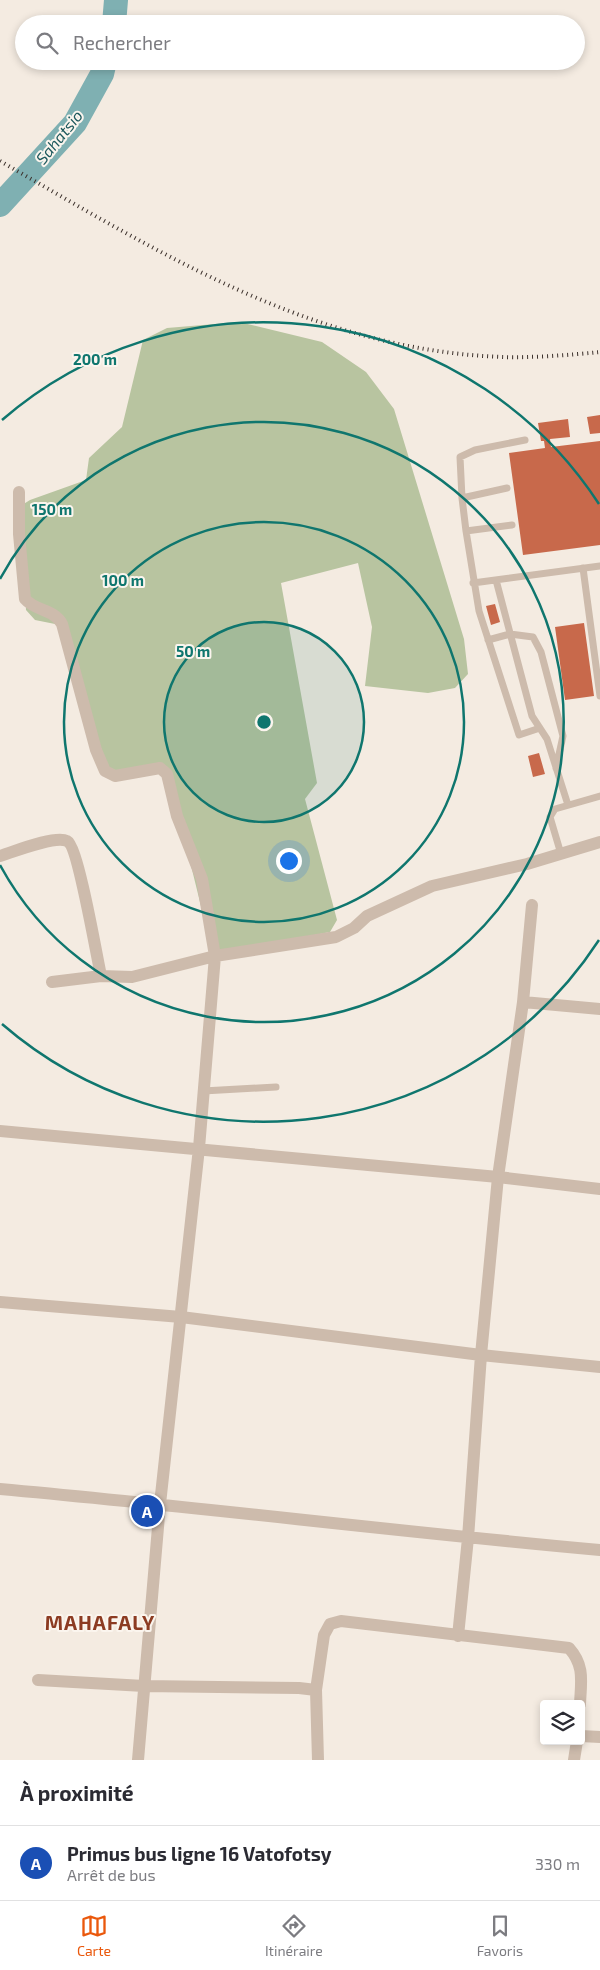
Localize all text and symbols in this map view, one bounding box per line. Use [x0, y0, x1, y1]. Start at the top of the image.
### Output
search box [15, 15, 585, 70]
icon: search [33, 29, 61, 57]
text: Rechercher [73, 31, 171, 54]
water label: Sahatsio [31, 106, 86, 167]
text: 200 m [73, 350, 117, 368]
text: 150 m [32, 500, 72, 518]
text: 100 m [102, 571, 144, 589]
text: 50 m [176, 642, 210, 660]
centre of rings [255, 713, 273, 731]
your location [276, 848, 302, 874]
pin: A [131, 1492, 163, 1530]
district label: MAHAFALY [45, 1610, 155, 1634]
map controls [540, 1700, 585, 1745]
button: layers [540, 1700, 585, 1745]
text: À proximité [20, 1780, 134, 1805]
text: Primus bus ligne 16 Vatofotsy [67, 1842, 332, 1865]
text: A [31, 1854, 41, 1873]
text: 330 m [535, 1854, 580, 1873]
text: Arrêt de bus [67, 1865, 156, 1884]
tab: Carte [77, 1912, 111, 1959]
tab: Itinéraire [265, 1912, 323, 1959]
tab: Favoris [477, 1912, 523, 1959]

